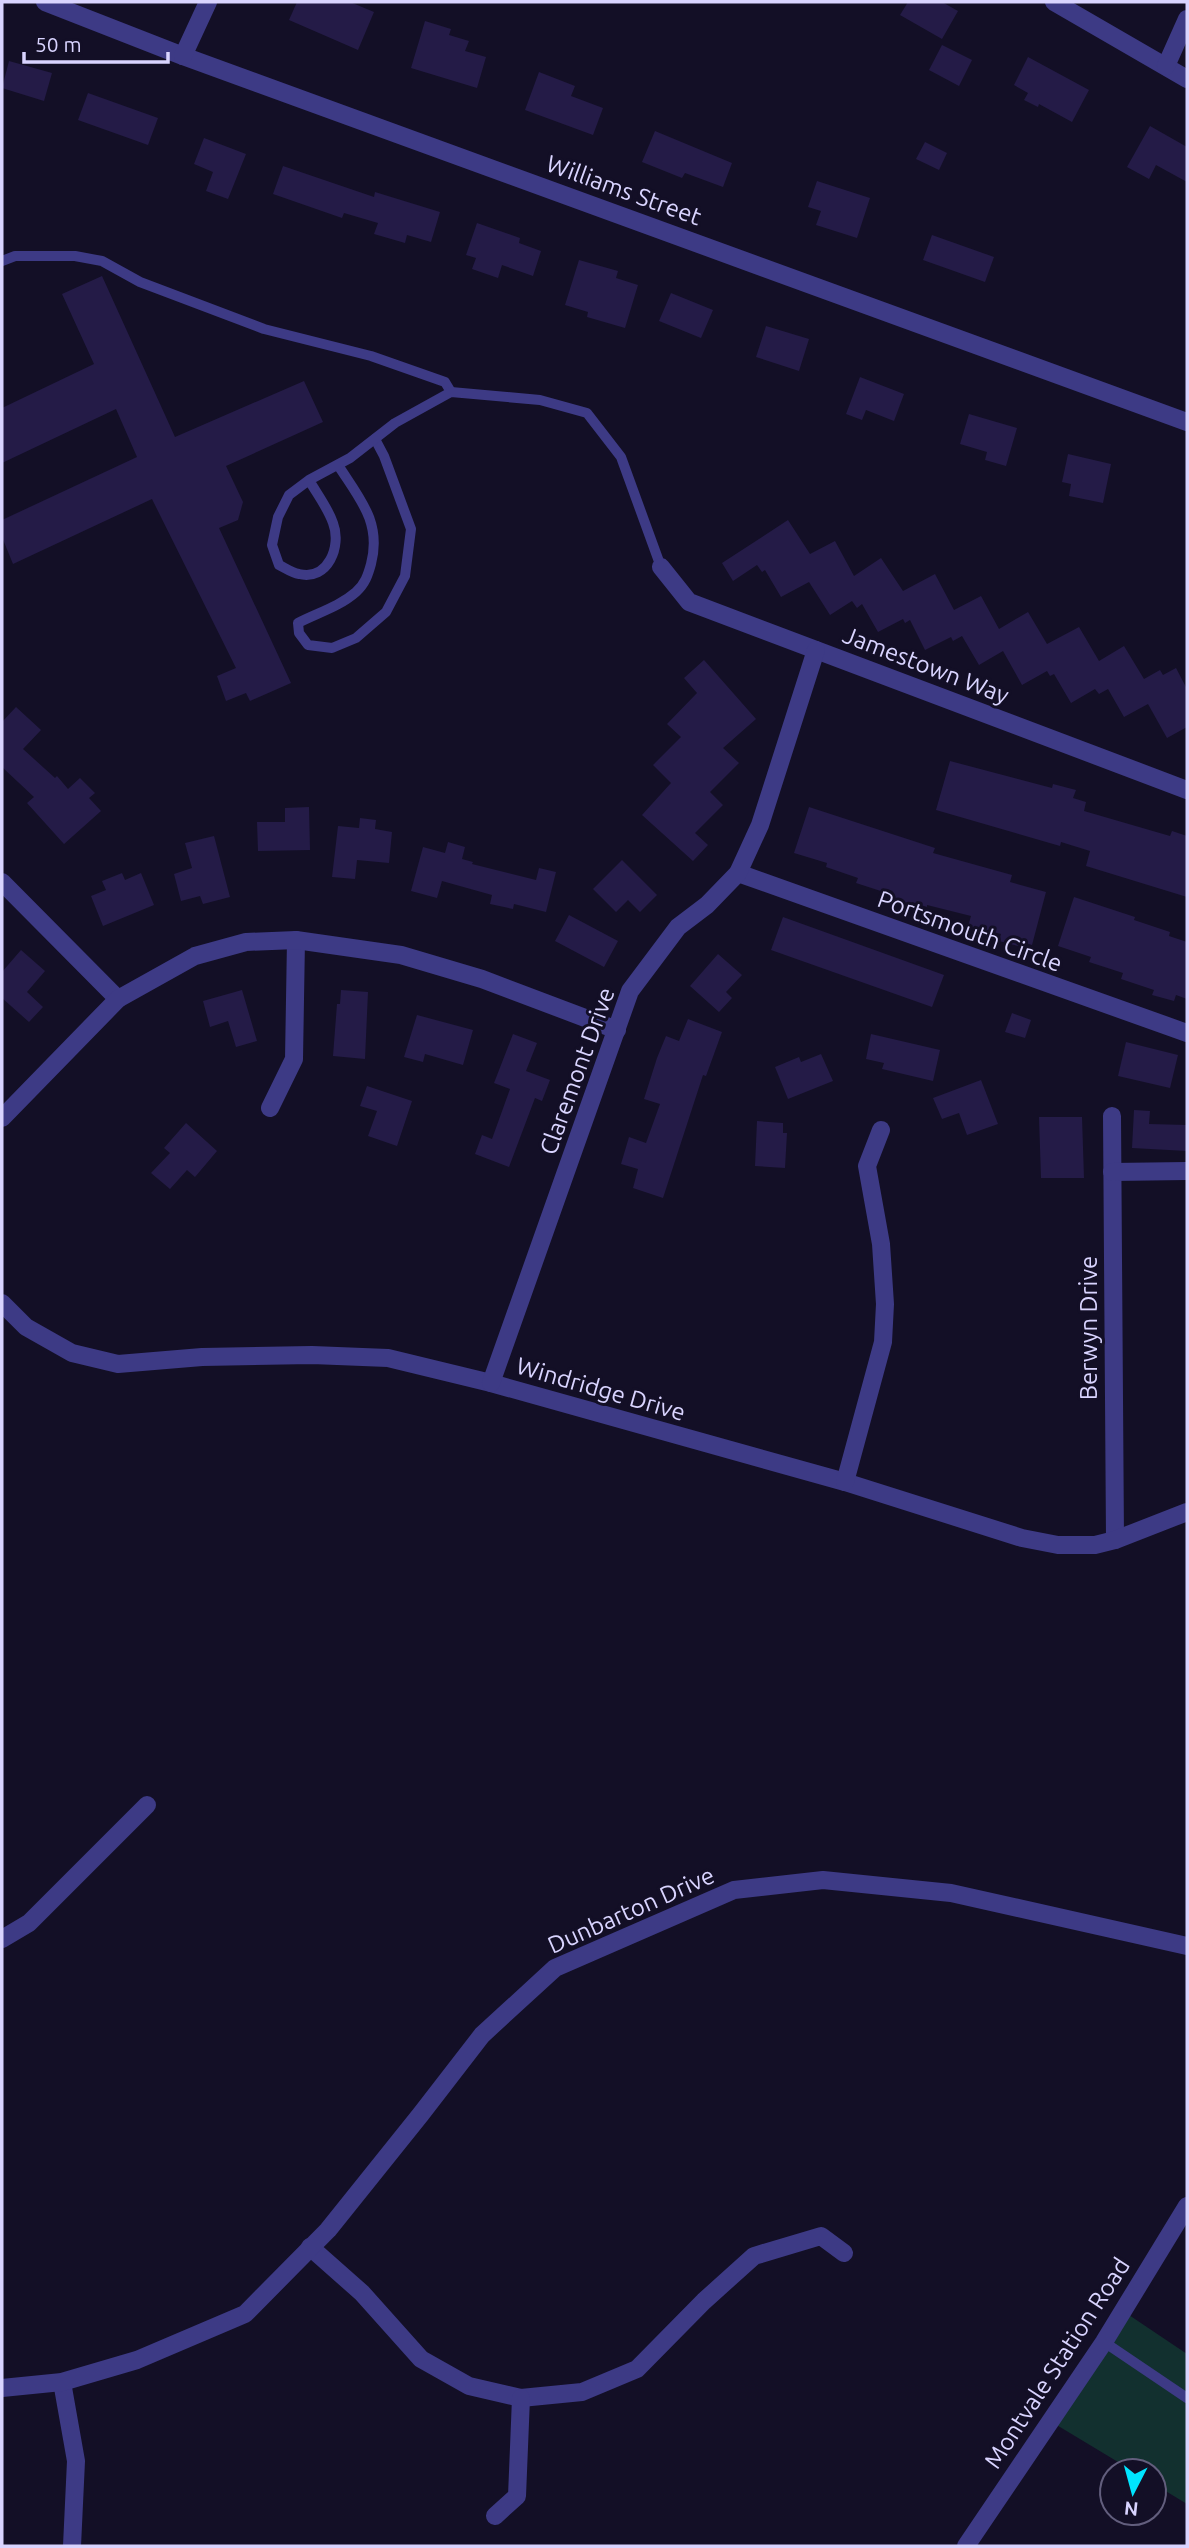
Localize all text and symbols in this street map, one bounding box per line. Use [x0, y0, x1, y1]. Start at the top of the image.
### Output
scale bar [24, 21, 168, 65]
text: 50 m [35, 32, 82, 56]
street label: Williams Street [543, 149, 706, 231]
street label: Jamestown Way [839, 621, 1013, 709]
street label: Portsmouth Circle [874, 885, 1066, 977]
street label: Claremont Drive [534, 984, 620, 1158]
street label: Berwyn Drive [1075, 1256, 1102, 1400]
street label: Windridge Drive [513, 1352, 689, 1426]
street label: Dunbarton Drive [544, 1861, 718, 1959]
street label: Montvale Station Road [979, 2253, 1135, 2473]
north arrow [1098, 2457, 1168, 2527]
text: N [1123, 2497, 1139, 2521]

